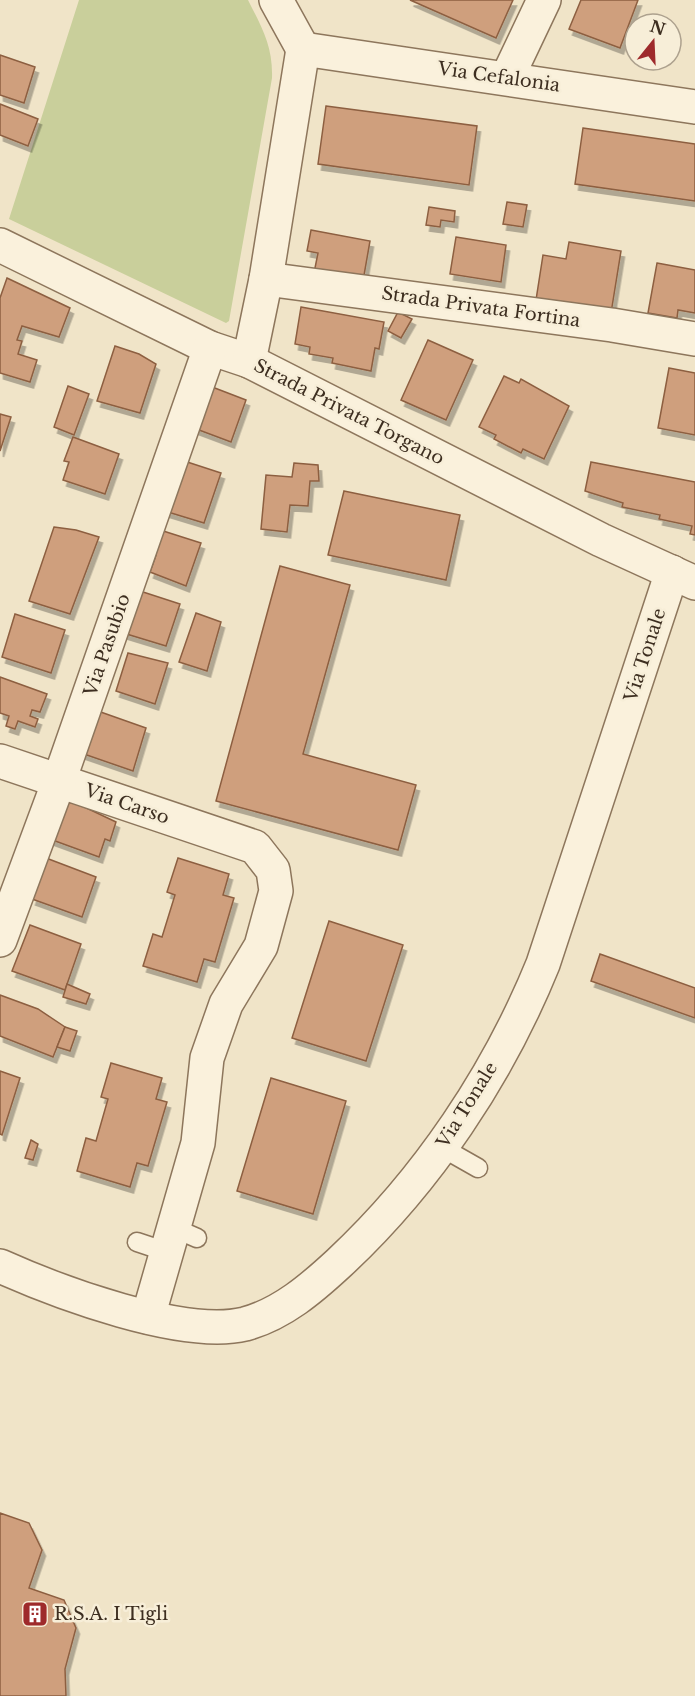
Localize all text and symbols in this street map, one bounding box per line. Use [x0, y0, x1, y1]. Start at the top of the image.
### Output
north arrow [623, 12, 683, 72]
text: N [647, 16, 668, 40]
street label: Via Cefalonia [435, 57, 562, 96]
street label: Strada Privata Fortina [380, 282, 582, 332]
street label: Strada Privata Torgano [250, 354, 448, 470]
street label: Via Pasubio [79, 591, 135, 700]
street label: Via Tonale [619, 605, 670, 706]
street label: Via Carso [81, 779, 172, 829]
street label: Via Tonale [431, 1058, 502, 1153]
building icon: R.S.A. I Tigli [20, 1599, 50, 1629]
place label: R.S.A. I Tigli [54, 1603, 168, 1625]

